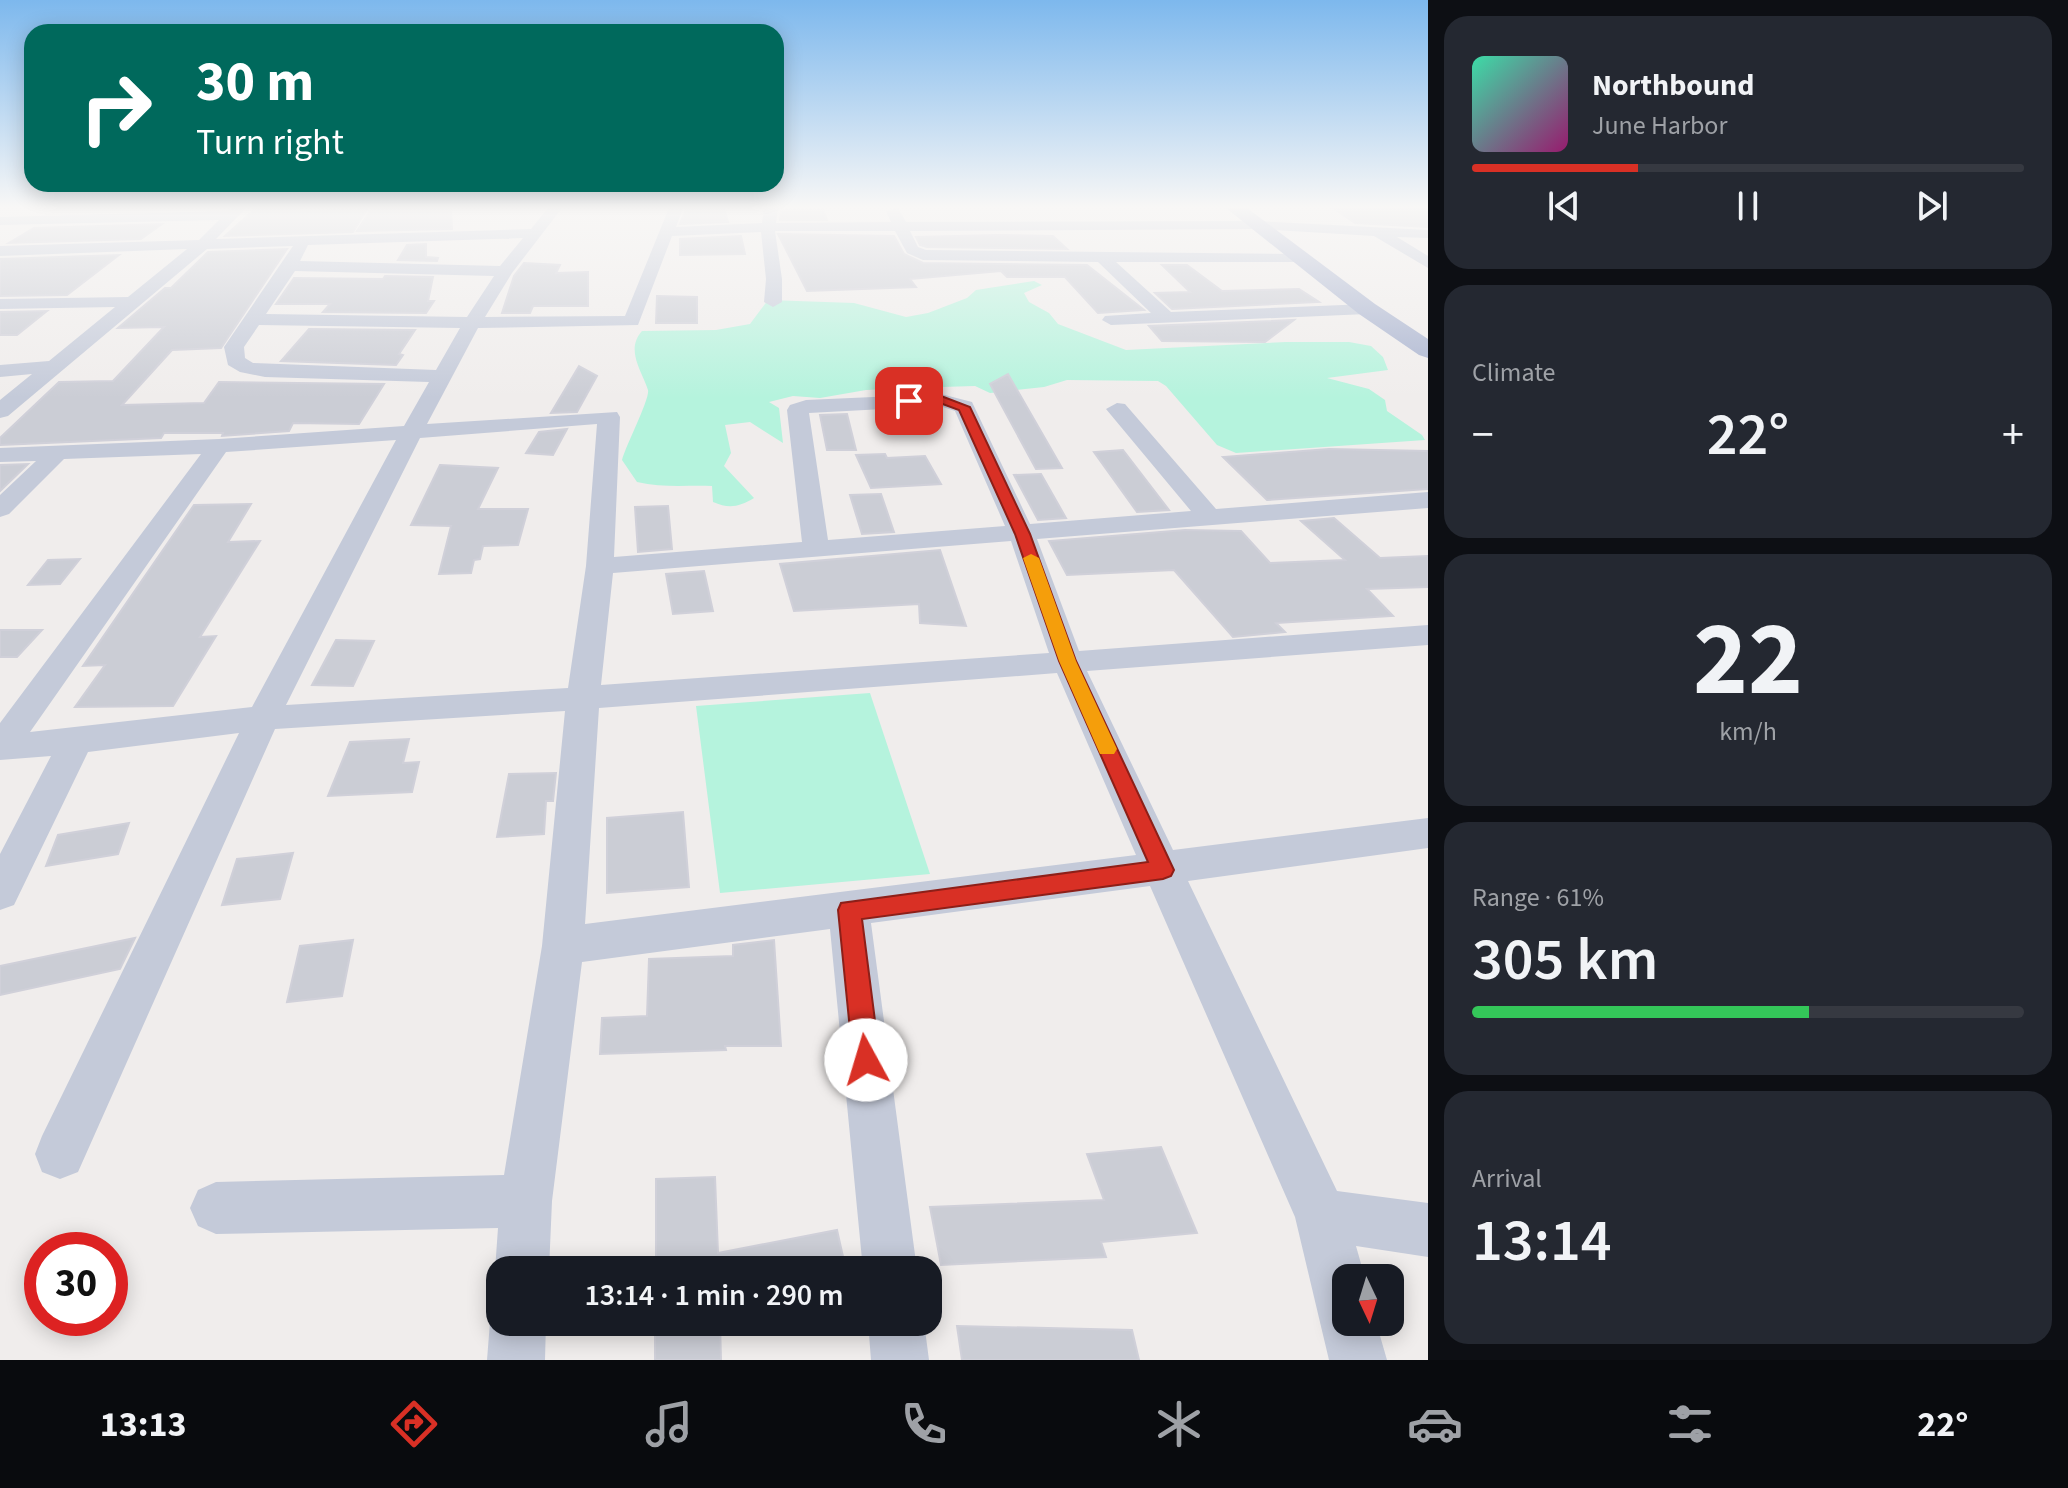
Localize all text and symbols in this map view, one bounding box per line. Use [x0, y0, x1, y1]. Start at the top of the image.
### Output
text: 30 m [196, 43, 314, 122]
icon: right [64, 56, 168, 160]
text: Northbound [1592, 64, 1754, 107]
text: June Harbor [1592, 107, 1728, 144]
text: Turn right [196, 117, 344, 168]
icon: previous [1542, 184, 1586, 228]
icon: pause [1726, 184, 1770, 228]
icon: next [1910, 184, 1954, 228]
text: Climate [1472, 354, 1556, 391]
pin [875, 367, 943, 435]
icon: arrive [887, 379, 931, 423]
text: 22° [1707, 393, 1789, 478]
text: − [1472, 404, 1494, 467]
text: + [2002, 404, 2024, 467]
text: 22 [1693, 587, 1803, 735]
text: km/h [1719, 713, 1777, 750]
text: Range · 61% [1472, 879, 1604, 916]
text: 305 km [1472, 918, 1658, 1003]
position arrow [824, 1018, 908, 1102]
text: Arrival [1472, 1160, 1542, 1197]
text: 13:14 [1472, 1199, 1612, 1284]
speed limit sign: 30 [24, 1232, 128, 1336]
north arrow [1332, 1264, 1404, 1336]
map controls [1332, 1264, 1404, 1336]
text: 13:14 · 1 min · 290 m [584, 1274, 844, 1317]
icon: directions [386, 1396, 442, 1452]
icon: music [641, 1396, 697, 1452]
icon: phone [896, 1396, 952, 1452]
icon: climate [1151, 1396, 1207, 1452]
icon: car [1407, 1396, 1463, 1452]
icon: filters [1662, 1396, 1718, 1452]
text: 13:13 [100, 1399, 186, 1450]
text: 22° [1917, 1399, 1968, 1450]

